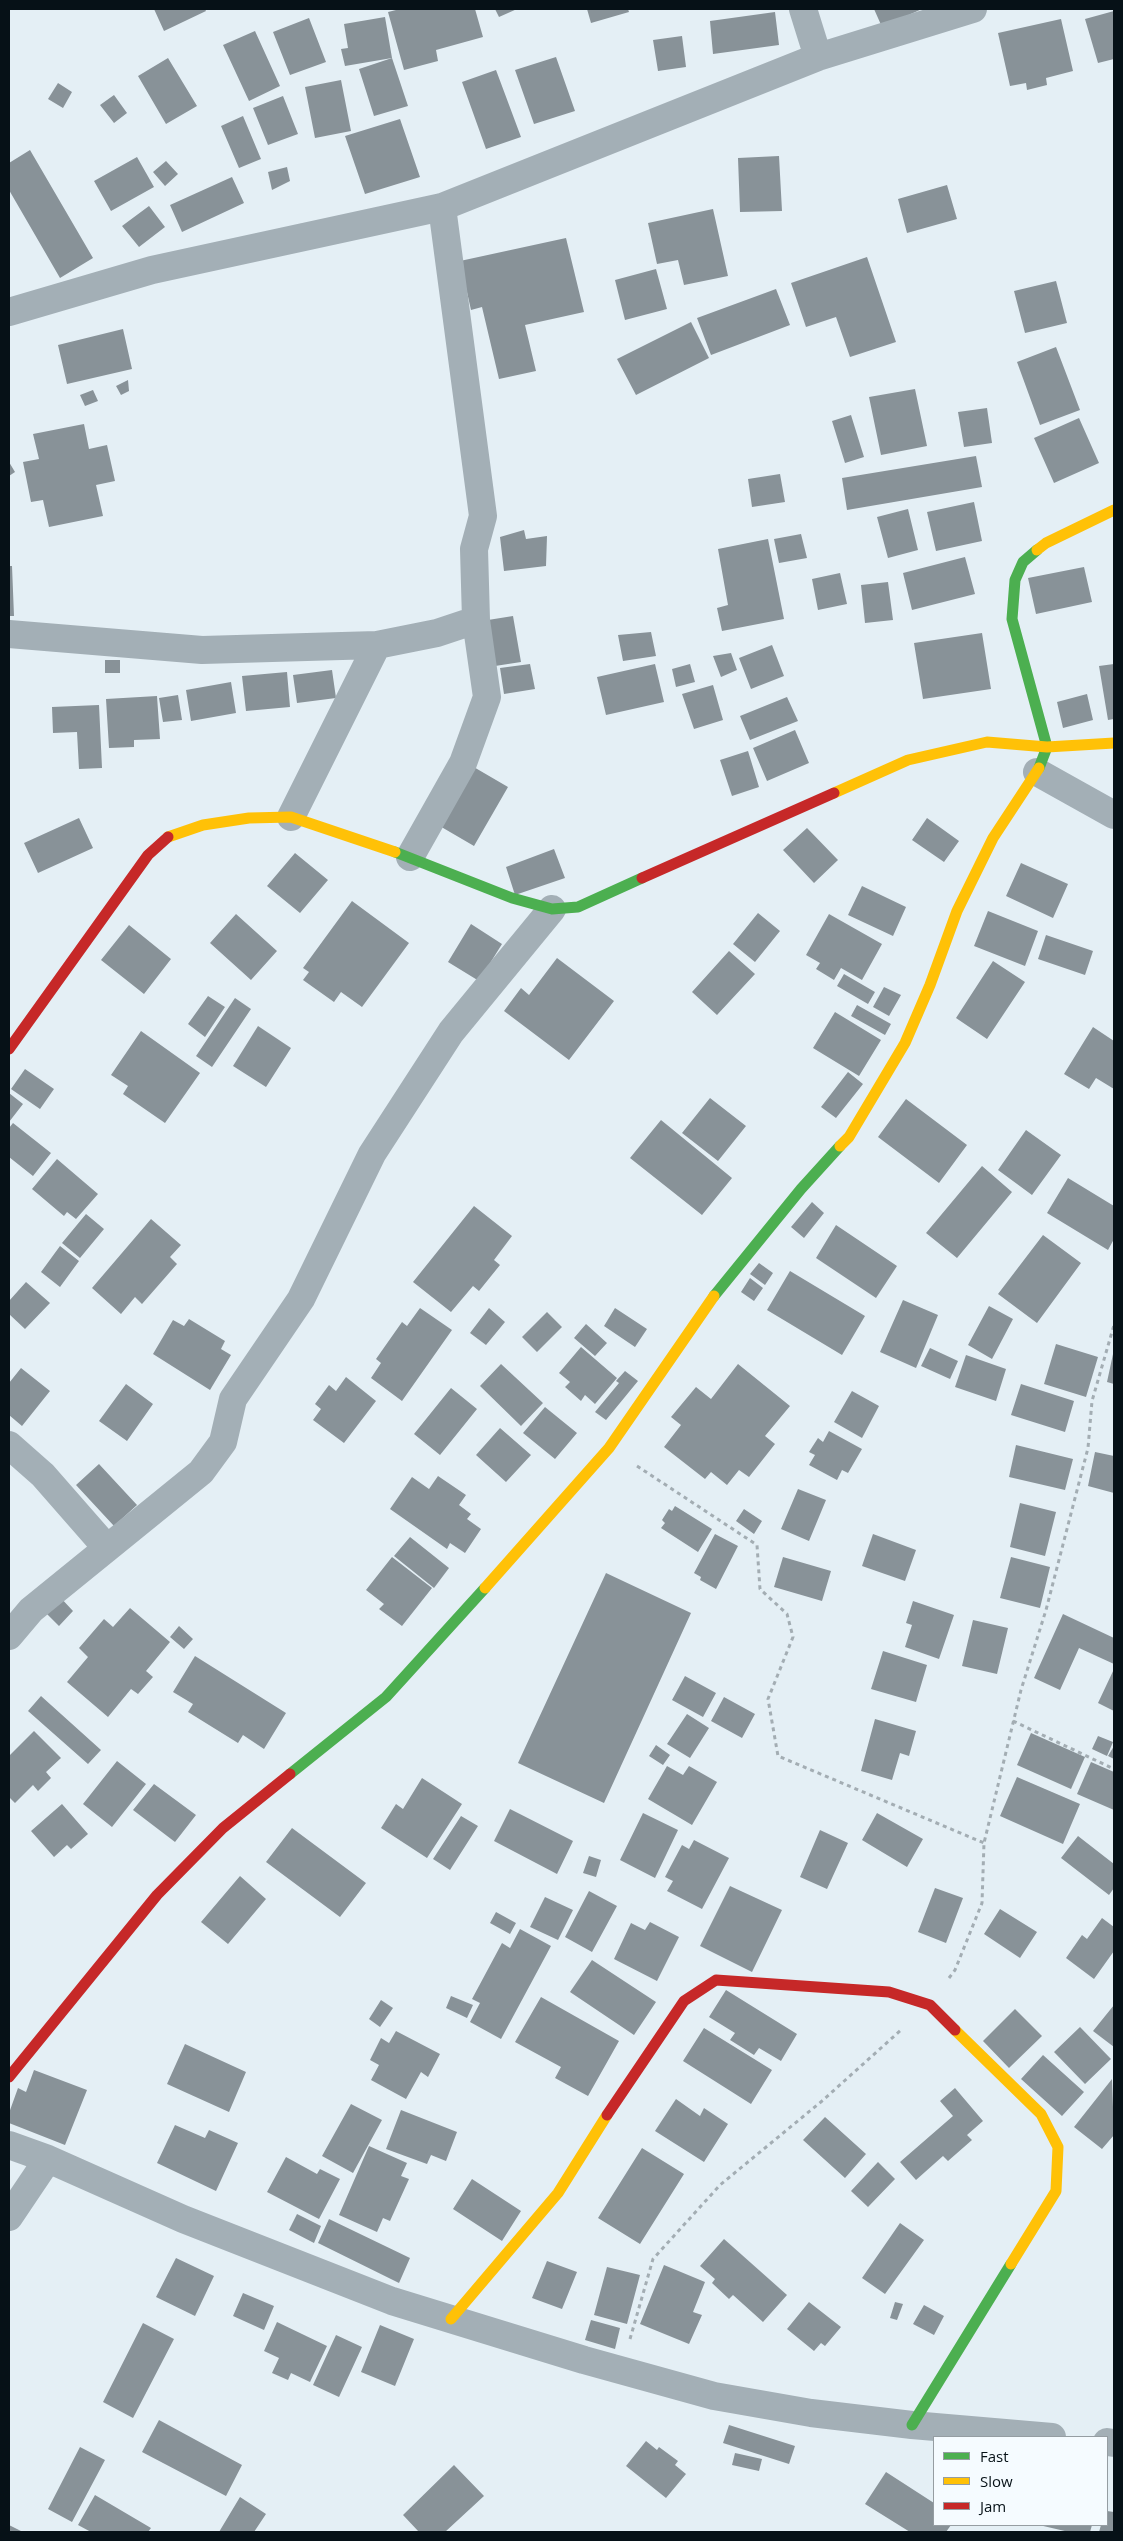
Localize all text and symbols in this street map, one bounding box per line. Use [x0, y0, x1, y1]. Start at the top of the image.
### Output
legend [933, 2436, 1108, 2526]
text: Fast [980, 2446, 1009, 2466]
text: Slow [980, 2471, 1013, 2491]
text: Jam [980, 2496, 1006, 2516]

